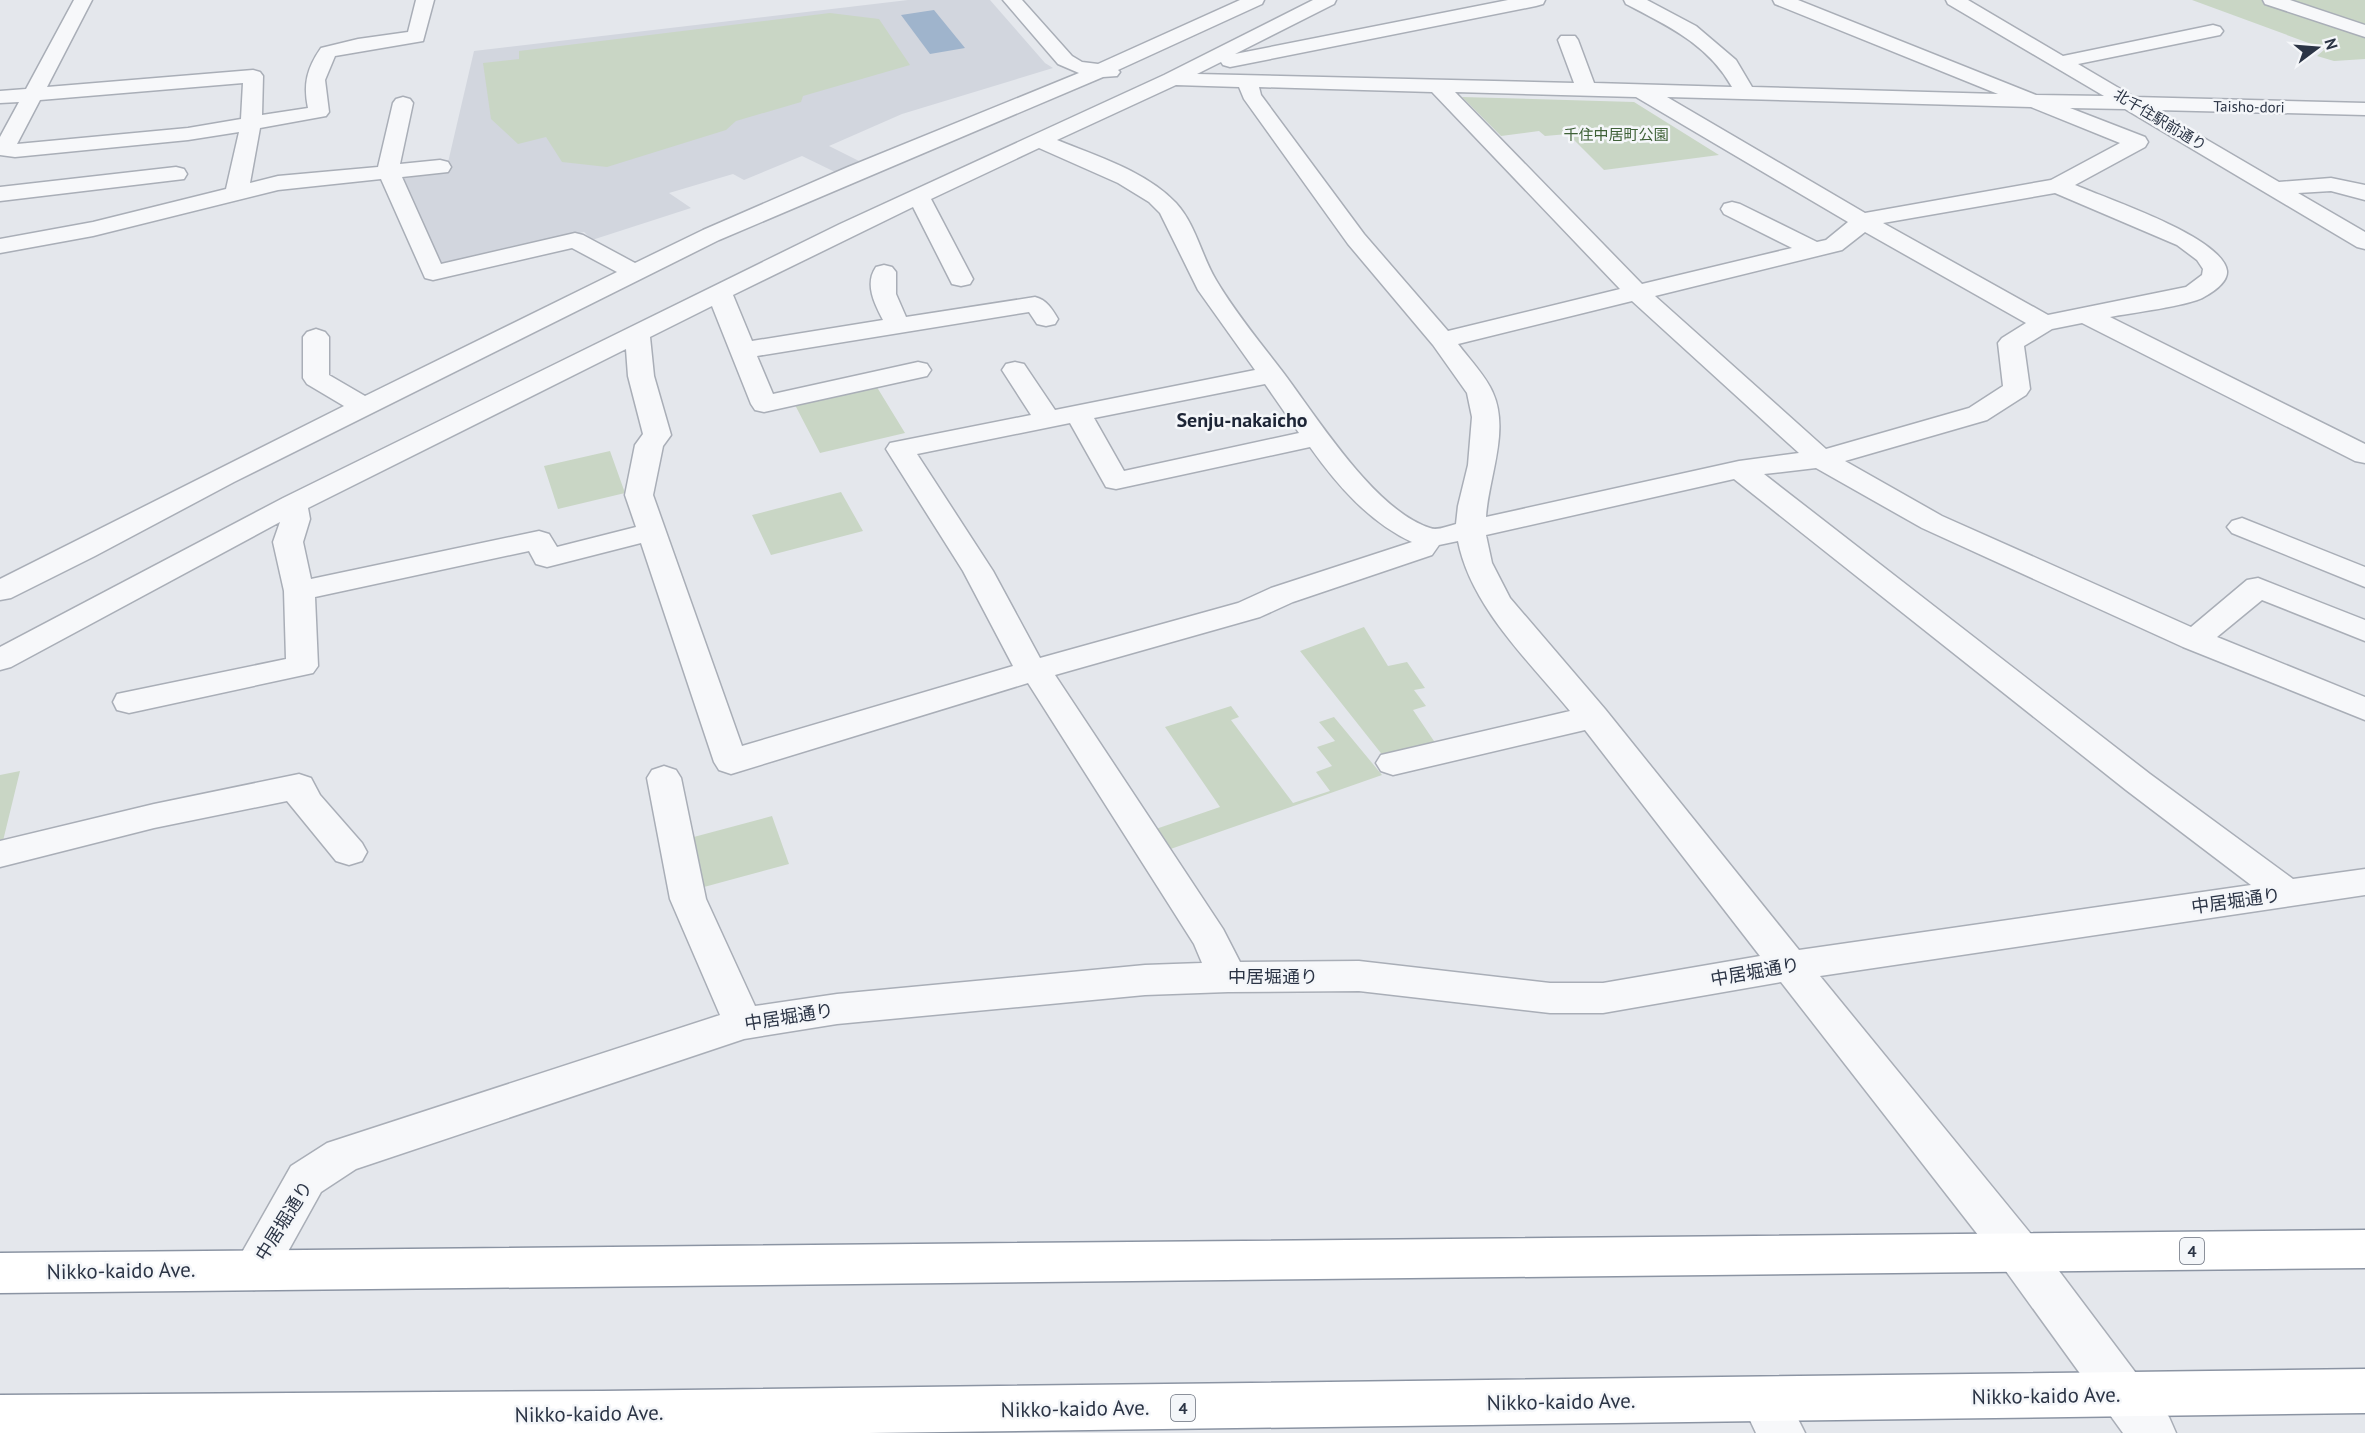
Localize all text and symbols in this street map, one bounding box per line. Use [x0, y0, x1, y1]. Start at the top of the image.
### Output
north arrow [2287, 18, 2347, 78]
text: N [2320, 36, 2342, 52]
street label: 北千住駅前通り [2110, 84, 2210, 155]
street label: Taisho-dori [2213, 96, 2285, 117]
park label: 千住中居町公園 [1563, 125, 1669, 144]
district label: Senju-nakaicho [1176, 407, 1308, 433]
street label: 中居堀通り [2190, 883, 2282, 918]
street label: 中居堀通り [1709, 952, 1801, 991]
street label: 中居堀通り [1228, 965, 1318, 988]
street label: 中居堀通り [743, 998, 835, 1035]
street label: 中居堀通り [250, 1176, 317, 1265]
road number: 4 [2180, 1238, 2204, 1264]
street label: Nikko-kaido Ave. [46, 1256, 196, 1285]
street label: Nikko-kaido Ave. [1971, 1381, 2121, 1410]
street label: Nikko-kaido Ave. [1486, 1387, 1636, 1416]
street label: Nikko-kaido Ave. [1000, 1394, 1150, 1423]
road number: 4 [1171, 1395, 1195, 1421]
street label: Nikko-kaido Ave. [514, 1399, 664, 1428]

